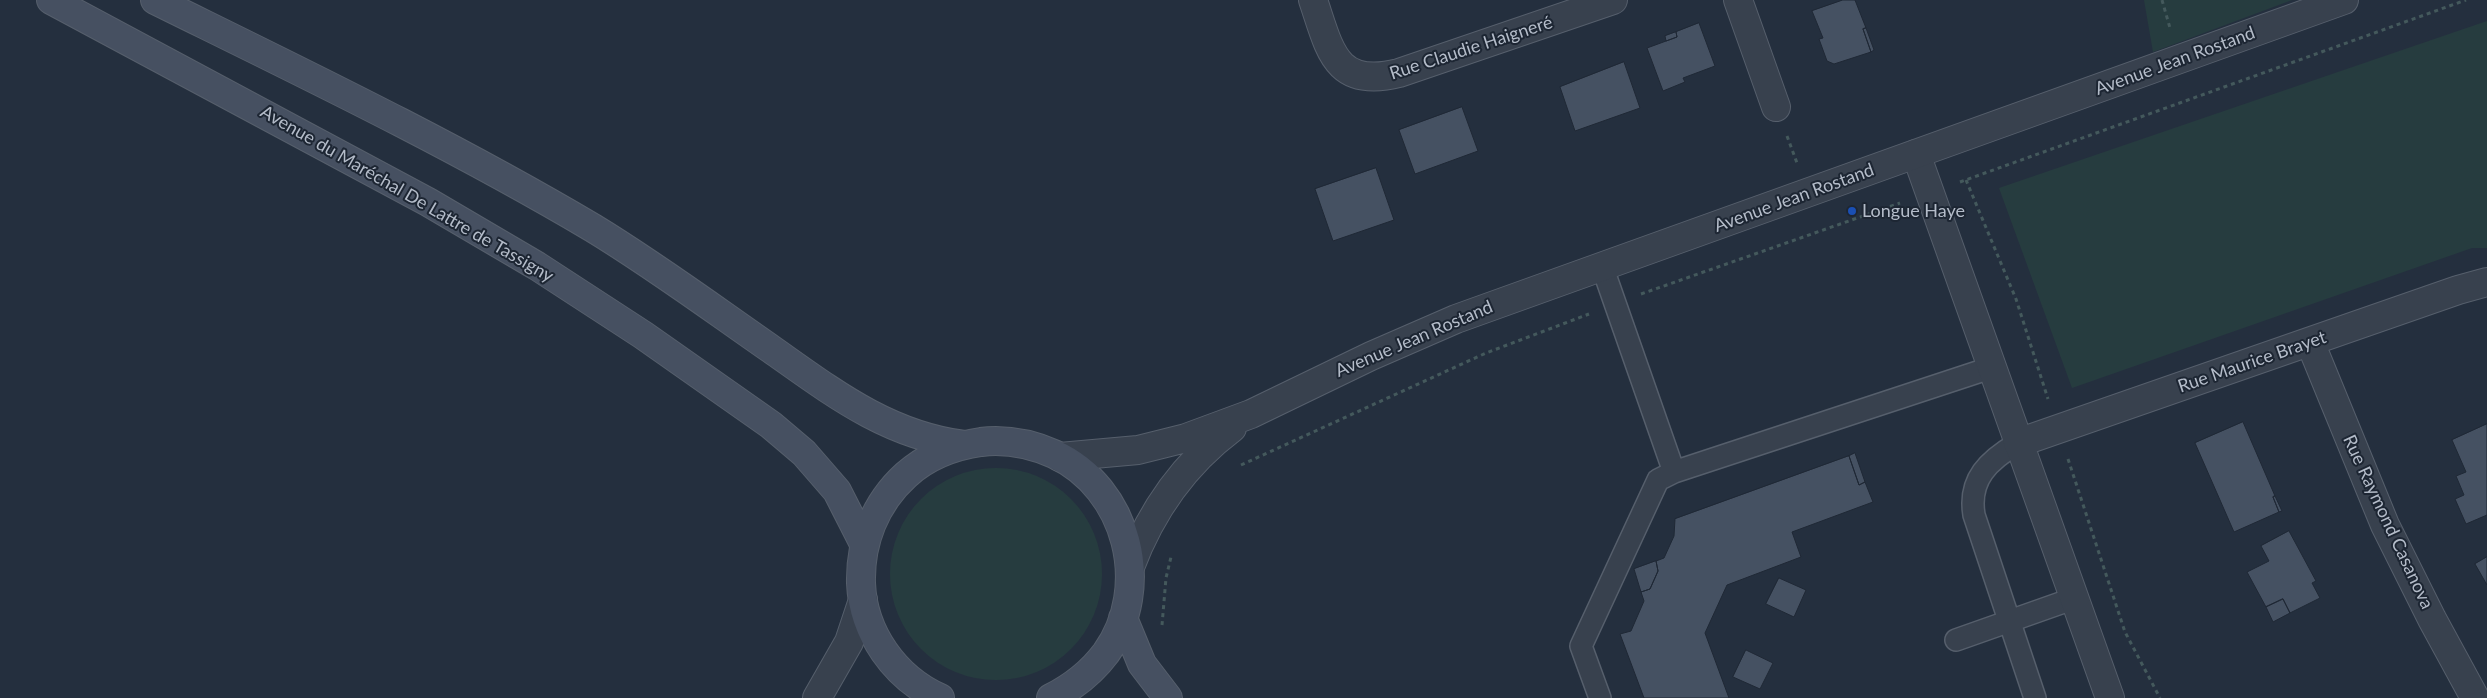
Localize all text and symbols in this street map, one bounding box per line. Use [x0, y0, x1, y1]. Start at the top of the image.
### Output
street label: Rue Claudie Haigneré [1387, 11, 1555, 85]
street label: Avenue Jean Rostand [2092, 22, 2258, 100]
street label: Avenue du Maréchal De Lattre de Tassigny [257, 101, 557, 287]
street label: Avenue Jean Rostand [1711, 159, 1877, 237]
place label: Longue Haye [1862, 200, 1965, 222]
marker: Longue Haye [1846, 205, 1858, 217]
street label: Avenue Jean Rostand [1332, 296, 1496, 382]
street label: Rue Maurice Brayet [2175, 326, 2329, 398]
street label: Rue Raymond Casanova [2338, 431, 2438, 613]

